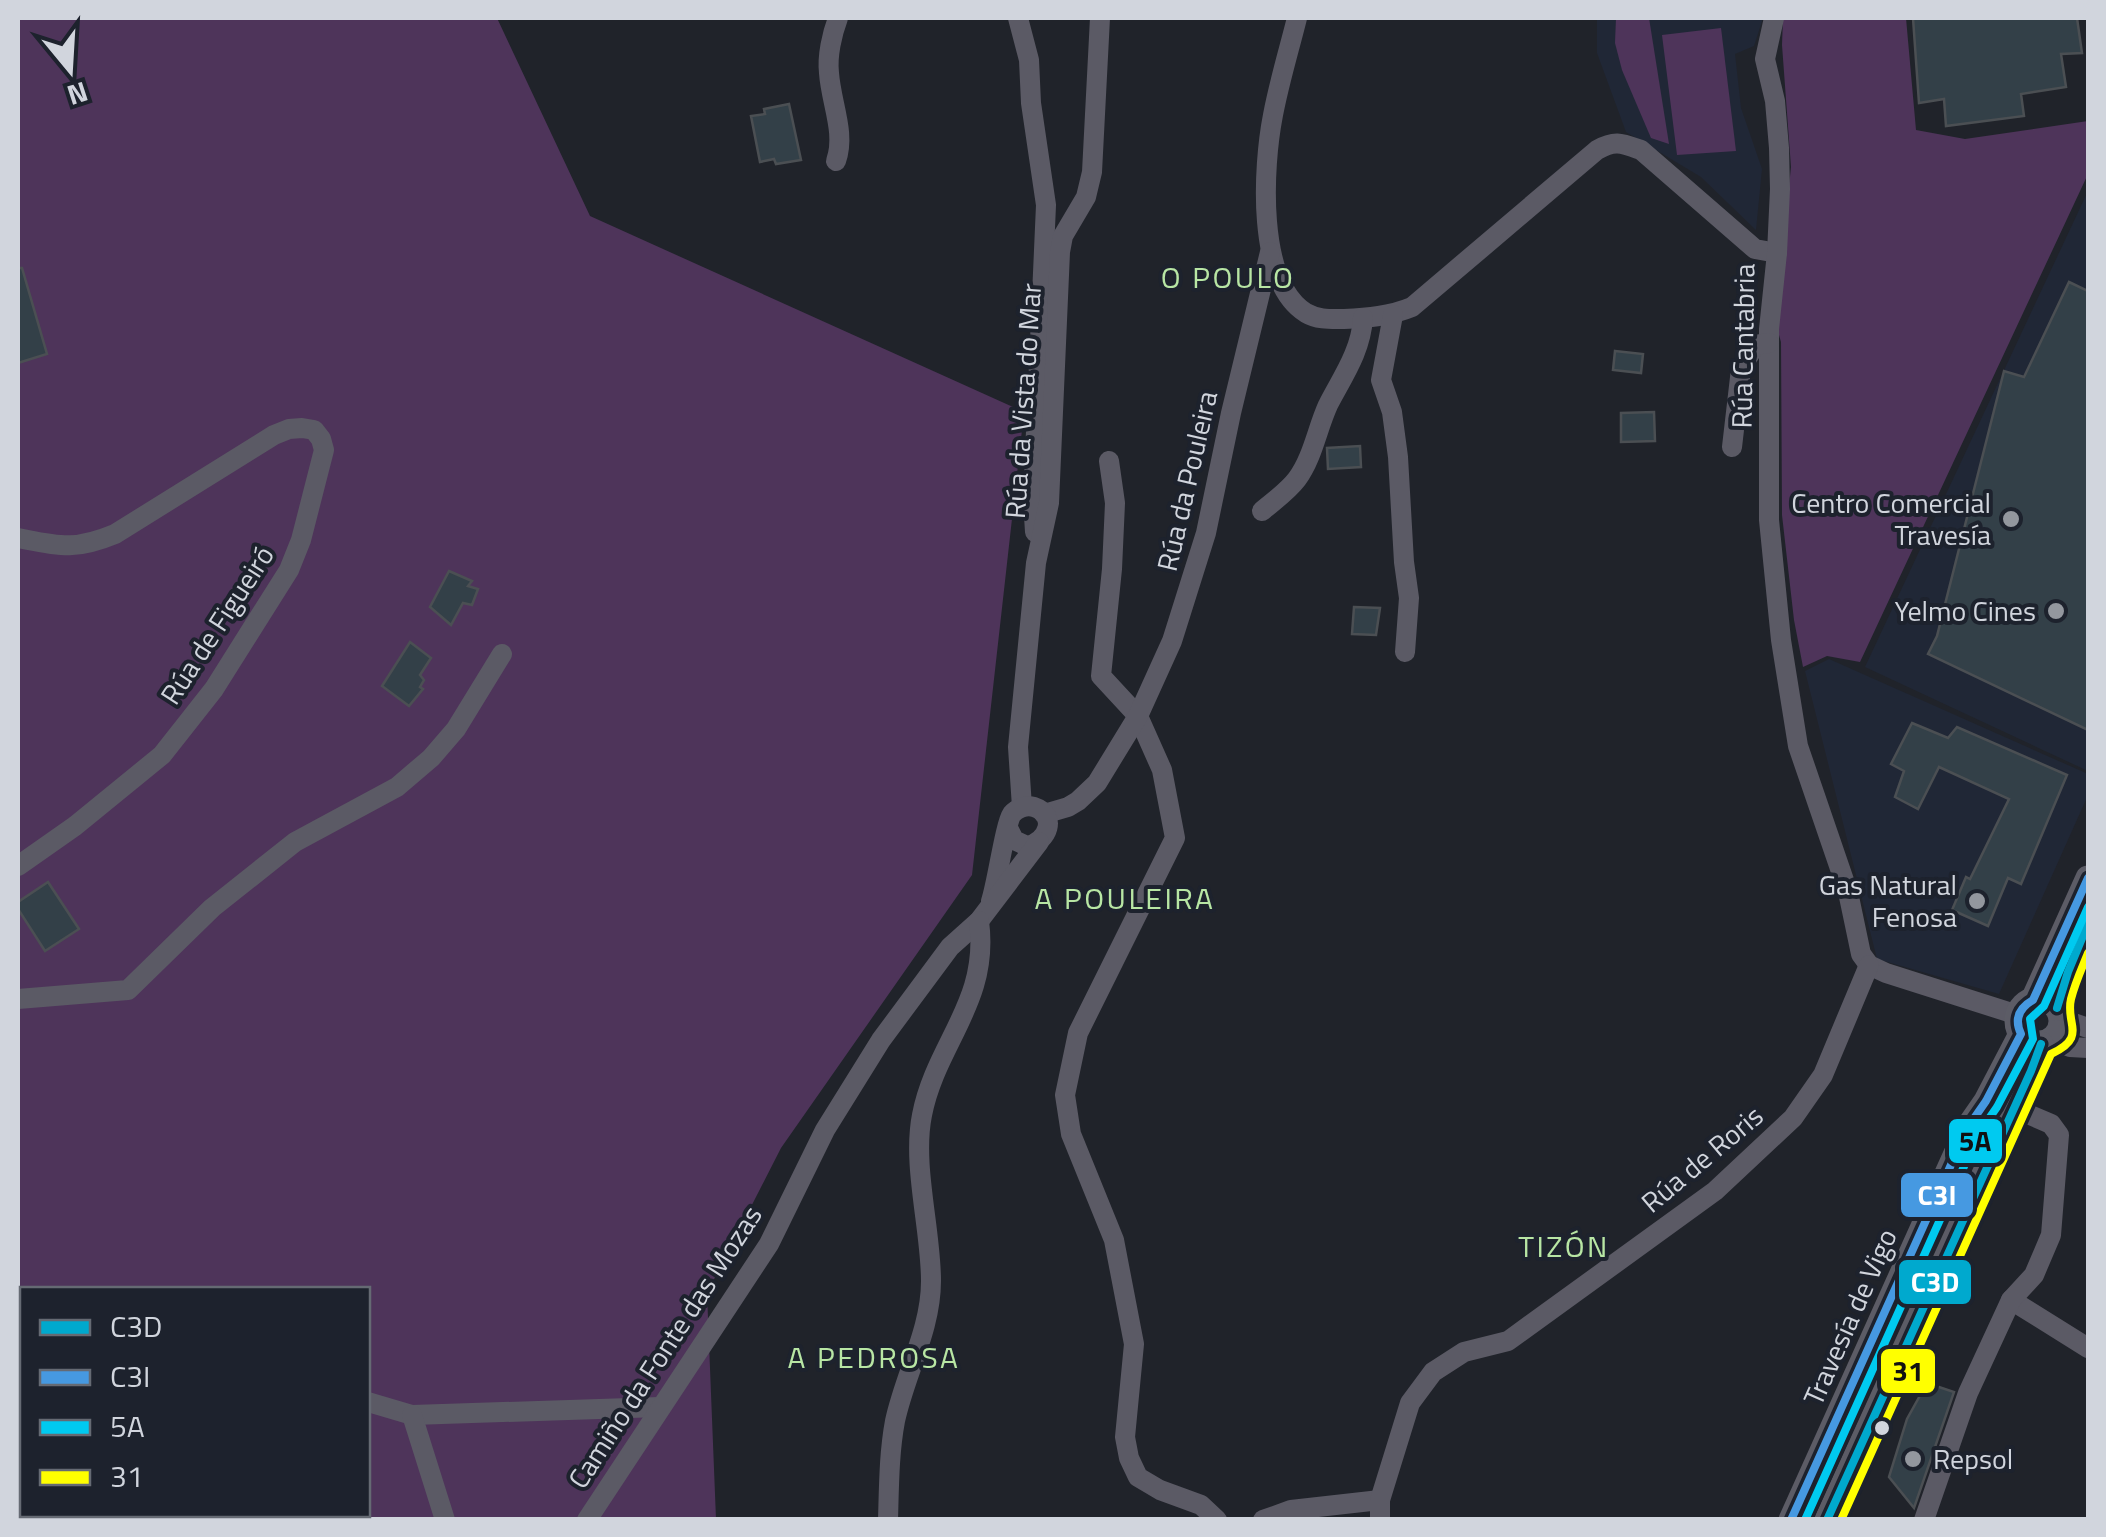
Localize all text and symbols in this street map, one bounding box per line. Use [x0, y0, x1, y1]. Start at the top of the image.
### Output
north arrow [20, 20, 120, 120]
text: N [62, 71, 94, 118]
district label: O POULO [1161, 254, 1295, 300]
street label: Rúa Cantabria [1720, 263, 1765, 429]
street label: Rúa da Vista do Mar [993, 282, 1052, 520]
street label: Rúa da Pouleira [1145, 386, 1228, 575]
place label: Centro Comercial Travesía [1791, 481, 1991, 556]
marker: Centro Comercial Travesía [2000, 508, 2022, 530]
street label: Rúa de Figueiró [149, 537, 284, 713]
place label: Yelmo Cines [1894, 589, 2036, 632]
marker: Yelmo Cines [2045, 600, 2067, 622]
place label: Gas Natural Fenosa [1819, 863, 1957, 938]
district label: A POULEIRA [1035, 875, 1215, 921]
marker: Gas Natural Fenosa [1966, 890, 1988, 912]
street label: Rúa de Roris [1631, 1095, 1772, 1223]
line badge: 5A [1947, 1117, 2004, 1165]
text: 5A [1959, 1119, 1991, 1162]
line badge: C3I [1899, 1171, 1975, 1219]
text: C3I [1918, 1173, 1956, 1216]
street label: Camiño da Fonte das Mozas [557, 1197, 772, 1497]
street label: Travesía de Vigo [1791, 1222, 1908, 1412]
district label: TIZÓN [1518, 1223, 1610, 1269]
line badge: C3D [1897, 1258, 1973, 1306]
text: C3D [1911, 1260, 1959, 1303]
legend [20, 1287, 370, 1517]
text: C3D [110, 1303, 162, 1349]
district label: A PEDROSA [788, 1334, 960, 1380]
line badge: 31 [1879, 1347, 1937, 1395]
text: 31 [1892, 1349, 1924, 1392]
text: C3I [110, 1353, 151, 1399]
text: 5A [110, 1403, 145, 1449]
unlabelled marker [1872, 1418, 1892, 1438]
place label: Repsol [1933, 1437, 2013, 1480]
marker: Repsol [1902, 1448, 1924, 1470]
text: 31 [110, 1453, 144, 1499]

